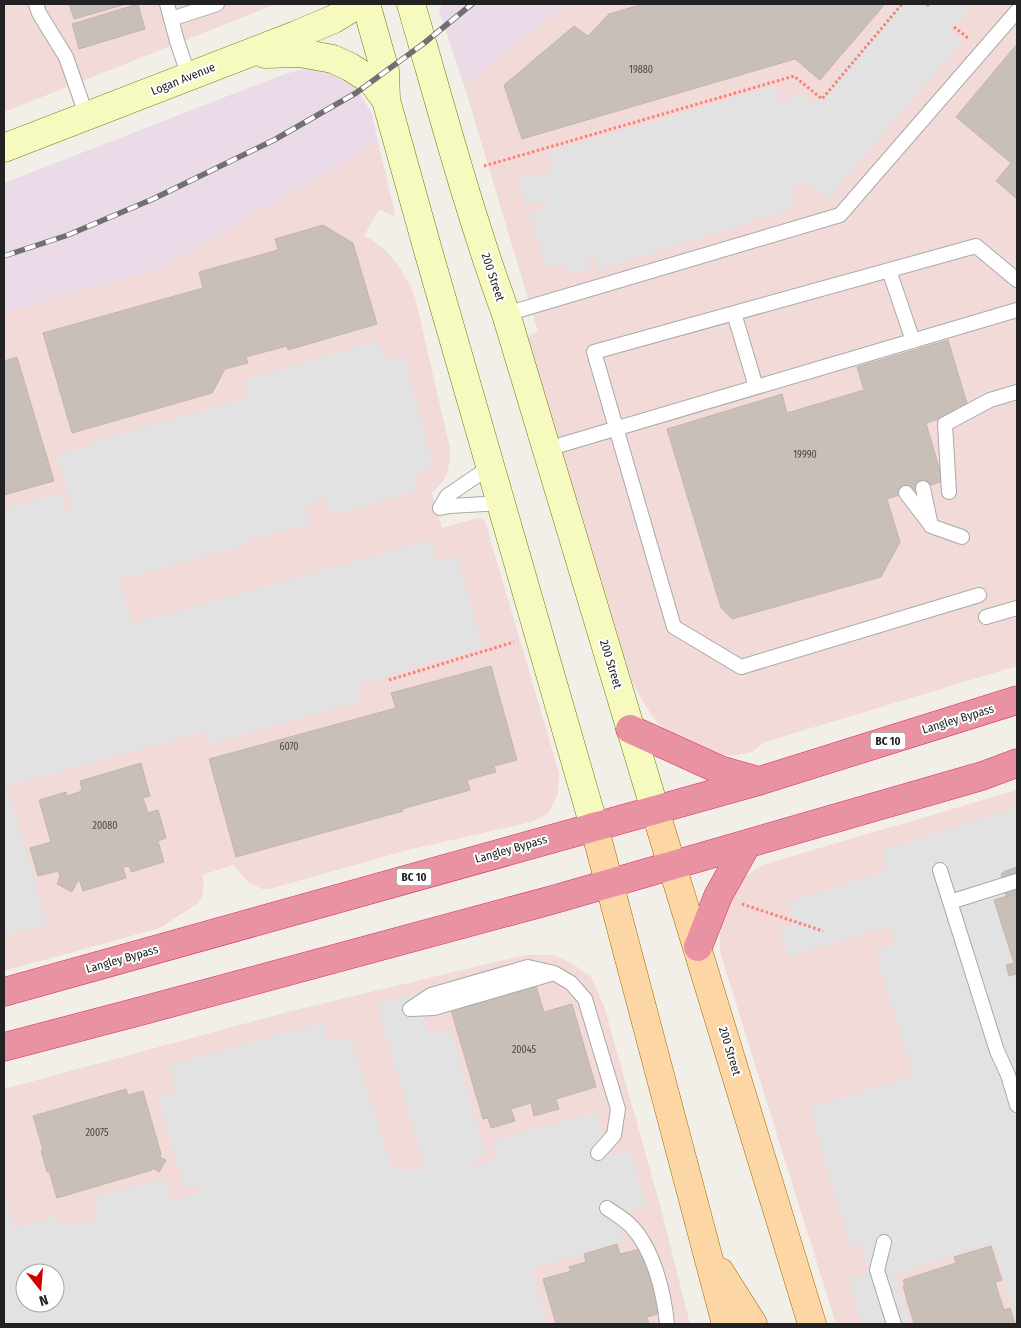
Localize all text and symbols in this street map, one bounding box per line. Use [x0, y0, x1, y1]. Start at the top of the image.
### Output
street label: Logan Avenue [149, 60, 217, 98]
house number: 19880 [629, 64, 653, 76]
street label: 200 Street [479, 251, 507, 303]
house number: 19990 [793, 449, 817, 461]
street label: 200 Street [597, 638, 625, 690]
street label: Langley Bypass [920, 701, 996, 737]
road number: BC 10 [870, 732, 906, 749]
house number: 6070 [279, 741, 299, 753]
house number: 20080 [92, 820, 118, 832]
street label: Langley Bypass [473, 832, 549, 866]
road number: BC 10 [396, 869, 432, 886]
street label: Langley Bypass [84, 942, 160, 976]
street label: 200 Street [716, 1025, 744, 1077]
house number: 20045 [512, 1044, 536, 1056]
house number: 20075 [85, 1127, 109, 1139]
north arrow [15, 1263, 65, 1313]
text: N [37, 1291, 50, 1309]

